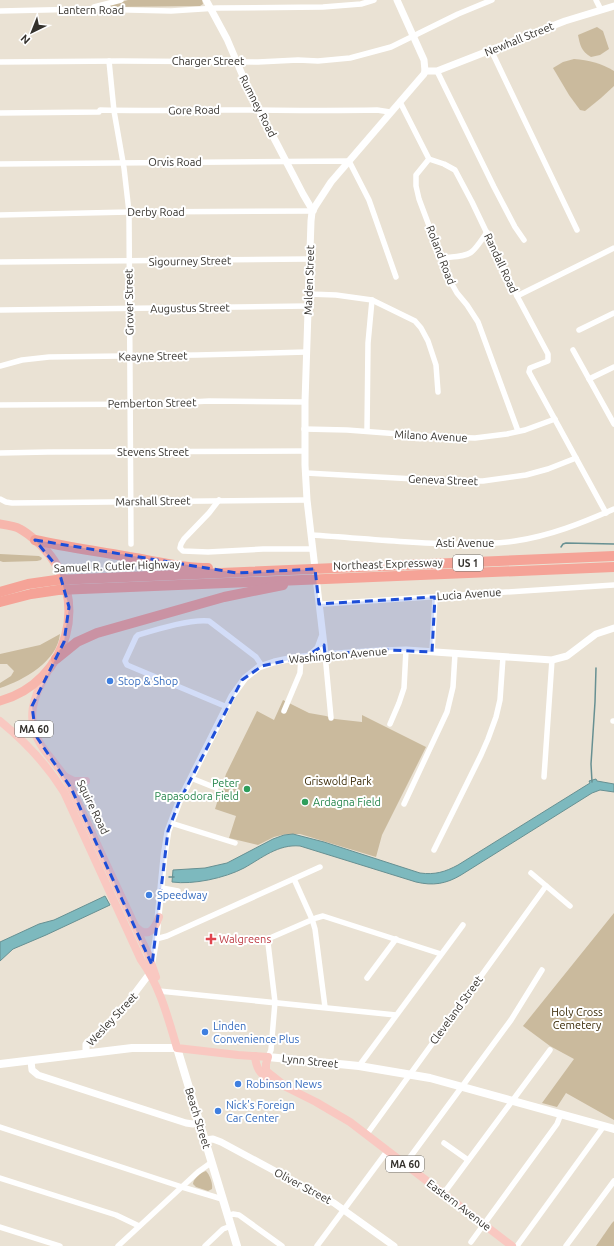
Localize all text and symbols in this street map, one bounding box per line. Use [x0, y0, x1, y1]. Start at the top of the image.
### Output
street label: Lantern Road [58, 4, 124, 16]
north arrow [12, 12, 52, 52]
street label: Newhall Street [483, 19, 556, 58]
text: N [18, 32, 32, 47]
street label: Charger Street [172, 55, 245, 67]
street label: Rumney Road [237, 73, 279, 139]
street label: Gore Road [168, 104, 220, 116]
street label: Orvis Road [148, 156, 202, 168]
street label: Derby Road [127, 206, 185, 218]
street label: Roland Road [424, 224, 458, 286]
street label: Randall Road [482, 231, 520, 295]
street label: Malden Street [302, 244, 316, 315]
street label: Sigourney Street [149, 254, 232, 268]
street label: Grover Street [122, 268, 136, 335]
street label: Augustus Street [150, 301, 230, 315]
street label: Keayne Street [118, 349, 188, 363]
street label: Pemberton Street [107, 396, 197, 410]
street label: Milano Avenue [394, 428, 468, 444]
street label: Stevens Street [117, 446, 190, 458]
street label: Geneva Street [408, 473, 479, 487]
street label: Marshall Street [115, 494, 191, 508]
street label: Asti Avenue [436, 537, 494, 549]
road number: US 1 [453, 555, 483, 571]
street label: Northeast Expressway [333, 556, 444, 572]
street label: Samuel R. Cutler Highway [54, 558, 181, 574]
street label: Lucia Avenue [436, 586, 502, 602]
street label: Washington Avenue [288, 645, 388, 665]
place label: Stop & Shop [118, 675, 178, 687]
marker: Stop & Shop [105, 676, 115, 686]
road number: MA 60 [15, 721, 53, 737]
park label: Griswold Park [304, 775, 372, 787]
place label: Peter Papasodora Field [155, 777, 240, 802]
street label: Squire Road [75, 778, 111, 836]
marker: Peter Papasodora Field [242, 784, 252, 794]
place label: Ardagna Field [313, 796, 381, 808]
marker: Ardagna Field [300, 797, 310, 807]
place label: Speedway [157, 889, 208, 901]
marker: Speedway [144, 890, 154, 900]
place label: Walgreens [219, 933, 271, 945]
marker: Walgreens [206, 934, 216, 944]
street label: Cleveland Street [427, 973, 485, 1047]
street label: Wesley Street [84, 989, 140, 1048]
park label: Holy Cross Cemetery [551, 1006, 603, 1031]
place label: Linden Convenience Plus [213, 1020, 300, 1045]
marker: Linden Convenience Plus [200, 1027, 210, 1037]
street label: Lynn Street [281, 1052, 339, 1070]
place label: Robinson News [246, 1078, 322, 1090]
marker: Robinson News [233, 1079, 243, 1089]
street label: Beach Street [183, 1086, 213, 1151]
place label: Nick's Foreign Car Center [226, 1099, 295, 1124]
marker: Nick's Foreign Car Center [213, 1106, 223, 1116]
road number: MA 60 [386, 1156, 424, 1172]
street label: Oliver Street [272, 1166, 334, 1206]
street label: Eastern Avenue [425, 1177, 493, 1233]

